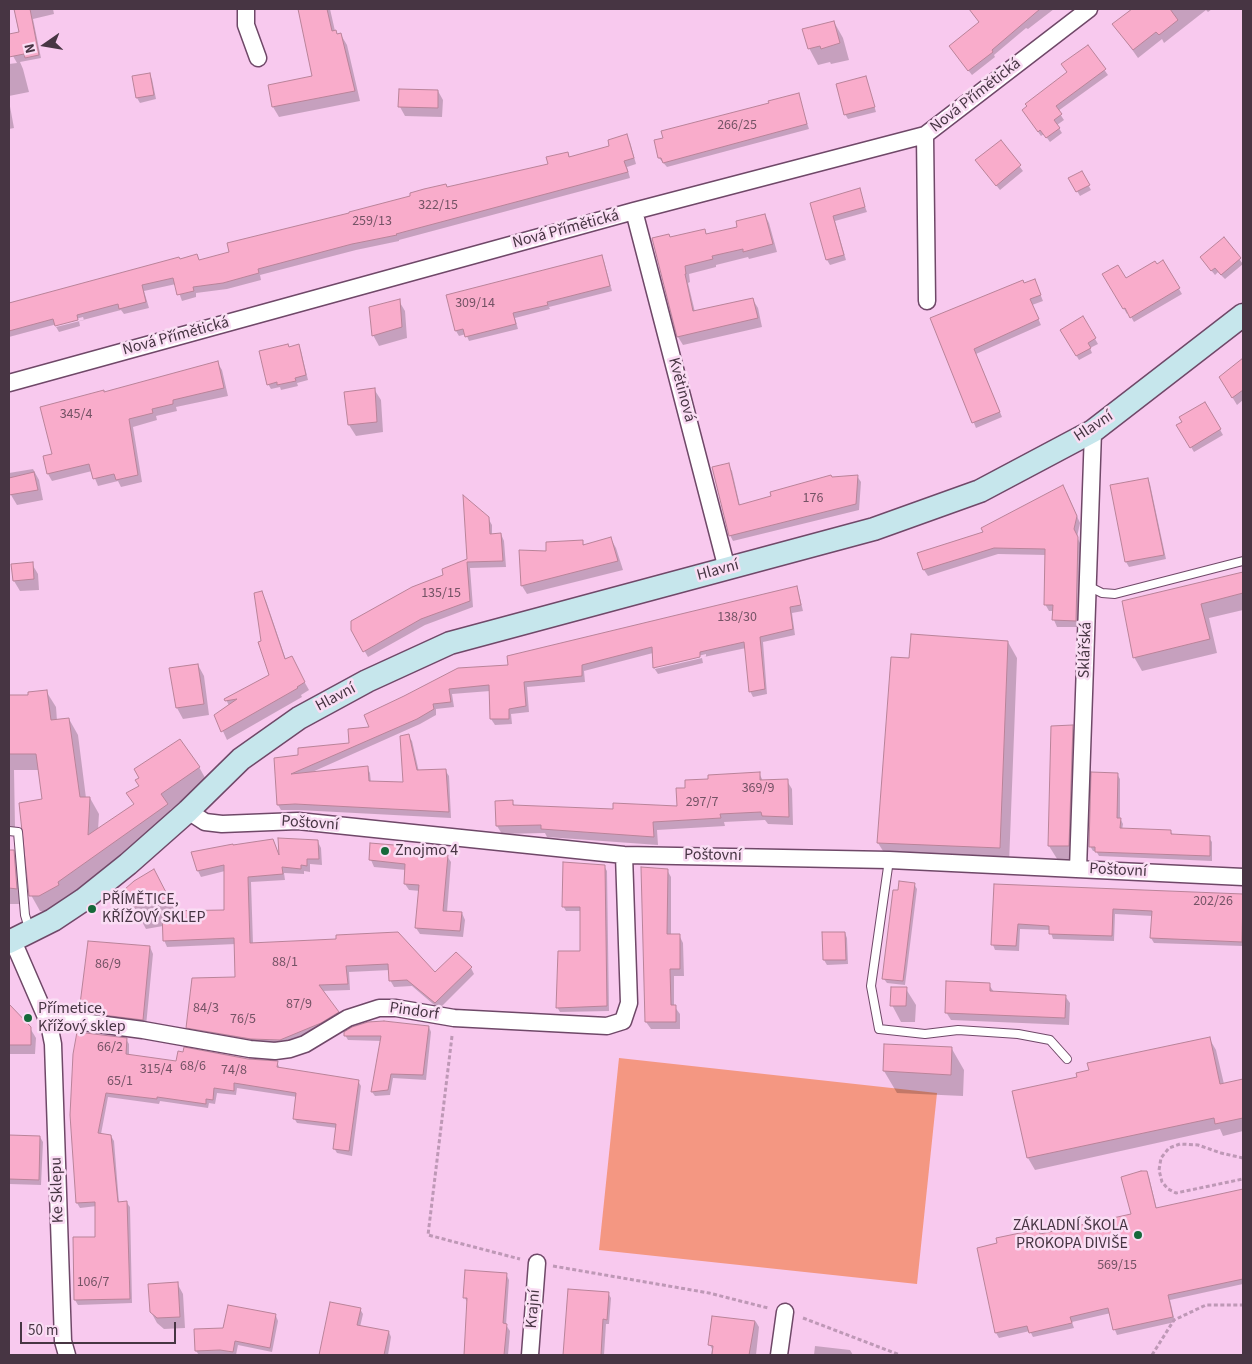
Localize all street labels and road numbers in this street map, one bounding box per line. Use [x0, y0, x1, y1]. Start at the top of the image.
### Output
street label: Nová Přímětická [927, 55, 1025, 137]
street label: Nová Přímětická [511, 207, 621, 253]
street label: Nová Přímětická [121, 314, 231, 360]
street label: Květinová [663, 356, 699, 424]
street label: Hlavní [1071, 407, 1117, 447]
street label: Hlavní [695, 556, 741, 586]
street label: Sklářská [1075, 621, 1097, 679]
street label: Hlavní [313, 679, 359, 717]
street label: Poštovní [281, 812, 339, 836]
street label: Poštovní [684, 846, 742, 866]
street label: Poštovní [1089, 860, 1147, 882]
street label: Pindorf [388, 999, 440, 1025]
street label: Ke Sklepu [47, 1157, 69, 1223]
street label: Krajní [523, 1289, 545, 1329]

